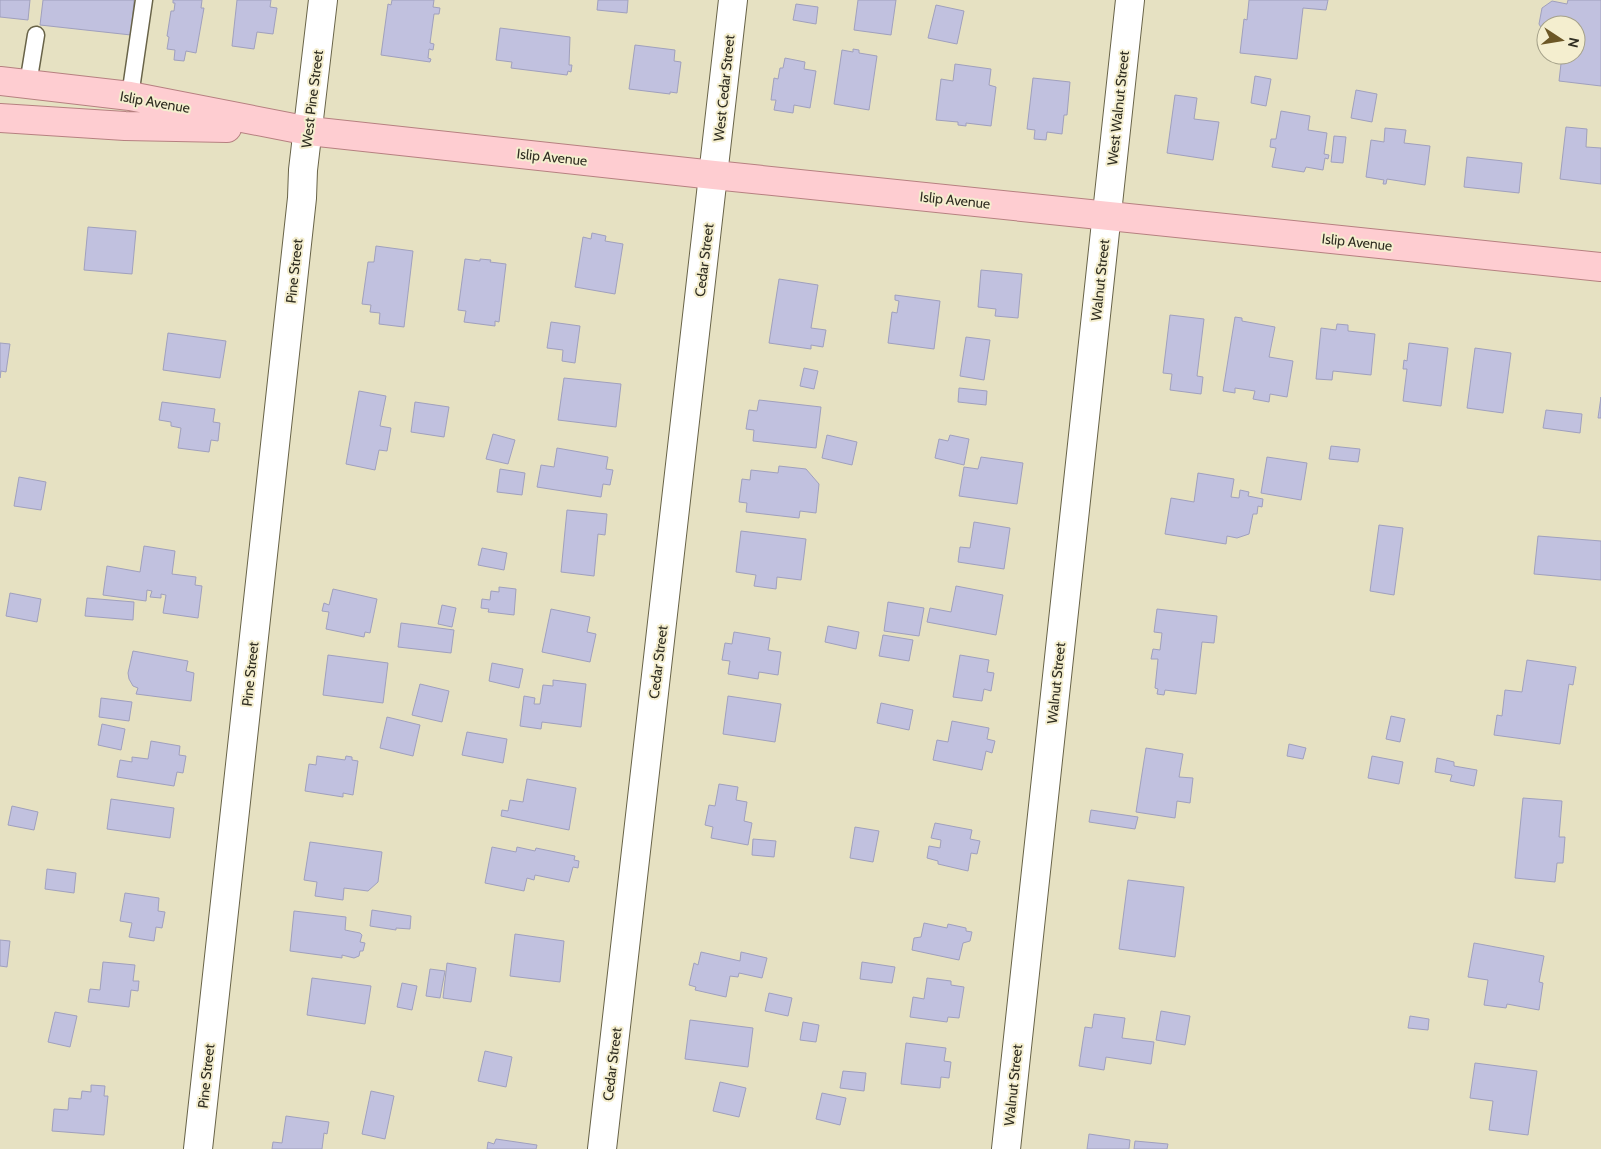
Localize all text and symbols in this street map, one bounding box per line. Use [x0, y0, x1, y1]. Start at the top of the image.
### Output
north arrow [1536, 15, 1586, 65]
street label: West Cedar Street [709, 33, 739, 142]
text: N [1564, 36, 1584, 49]
street label: West Pine Street [297, 49, 327, 149]
street label: West Walnut Street [1103, 49, 1133, 166]
street label: Islip Avenue [119, 87, 191, 117]
street label: Islip Avenue [516, 144, 588, 170]
street label: Islip Avenue [919, 187, 991, 213]
street label: Cedar Street [691, 222, 717, 298]
street label: Islip Avenue [1321, 229, 1393, 255]
street label: Pine Street [282, 237, 306, 304]
street label: Walnut Street [1087, 238, 1113, 322]
street label: Cedar Street [645, 624, 671, 700]
street label: Pine Street [238, 640, 262, 707]
street label: Walnut Street [1043, 641, 1069, 725]
street label: Cedar Street [599, 1026, 625, 1102]
street label: Pine Street [194, 1042, 218, 1109]
street label: Walnut Street [1000, 1043, 1026, 1127]

